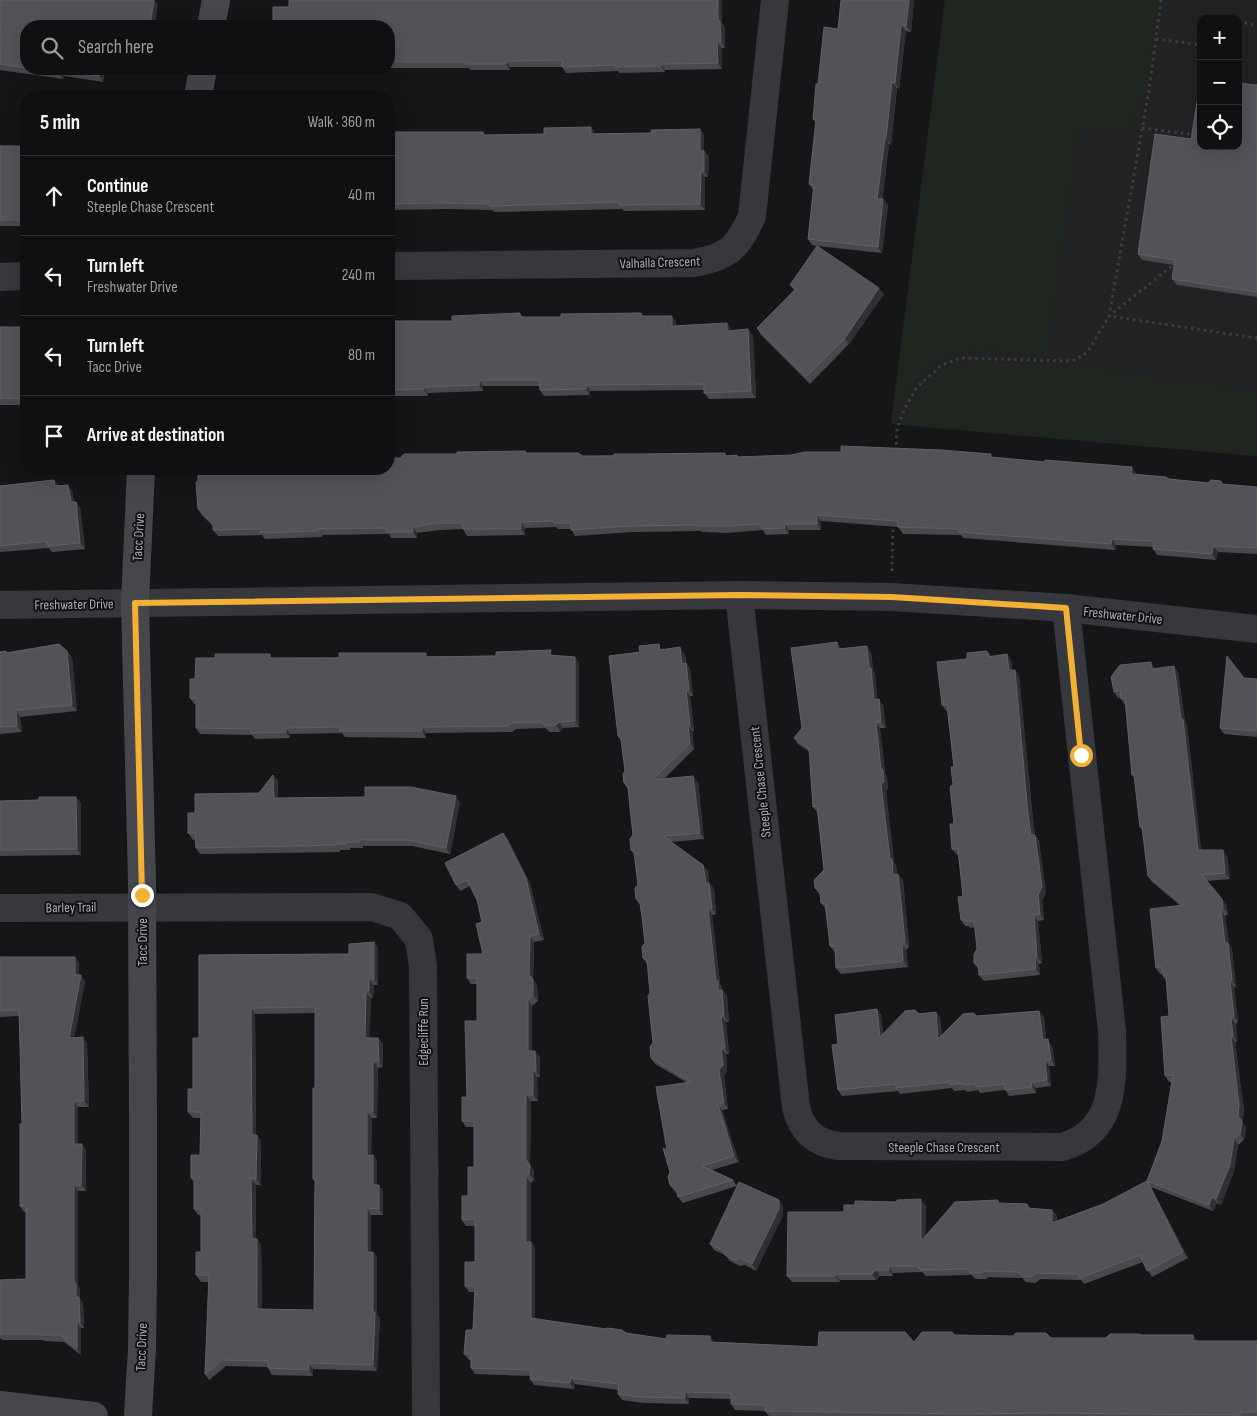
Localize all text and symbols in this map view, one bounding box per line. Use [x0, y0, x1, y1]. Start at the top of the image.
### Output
map controls [1197, 15, 1242, 150]
button: + [1197, 15, 1242, 60]
search box [20, 20, 395, 75]
icon: search [38, 34, 66, 62]
text: Search here [78, 36, 154, 59]
button: − [1197, 60, 1242, 105]
button: locate [1197, 105, 1242, 150]
text: 5 min [40, 110, 80, 135]
text: Walk · 360 m [308, 113, 375, 132]
text: Continue [87, 175, 148, 198]
icon: ahead [40, 182, 68, 210]
text: 40 m [348, 186, 375, 205]
text: Steeple Chase Crescent [87, 198, 214, 217]
street label: Valhalla Crescent [619, 253, 701, 272]
text: Turn left [87, 255, 144, 278]
icon: left [40, 262, 68, 290]
text: 240 m [342, 266, 375, 285]
text: Freshwater Drive [87, 278, 178, 297]
text: Turn left [87, 335, 144, 358]
icon: left [40, 342, 68, 370]
text: 80 m [348, 346, 375, 365]
text: Tacc Drive [87, 358, 142, 377]
icon: arrive [40, 422, 68, 450]
text: Arrive at destination [87, 424, 225, 447]
street label: Tacc Drive [129, 513, 148, 561]
street label: Freshwater Drive [34, 595, 114, 614]
street label: Freshwater Drive [1083, 603, 1163, 628]
street label: Steeple Chase Crescent [746, 726, 775, 838]
route start [1070, 744, 1093, 767]
route end [131, 884, 154, 907]
street label: Barley Trail [46, 899, 96, 916]
street label: Tacc Drive [134, 918, 151, 966]
street label: Edgecliffe Run [415, 998, 432, 1066]
street label: Steeple Chase Crescent [888, 1139, 1000, 1156]
street label: Tacc Drive [132, 1323, 151, 1371]

